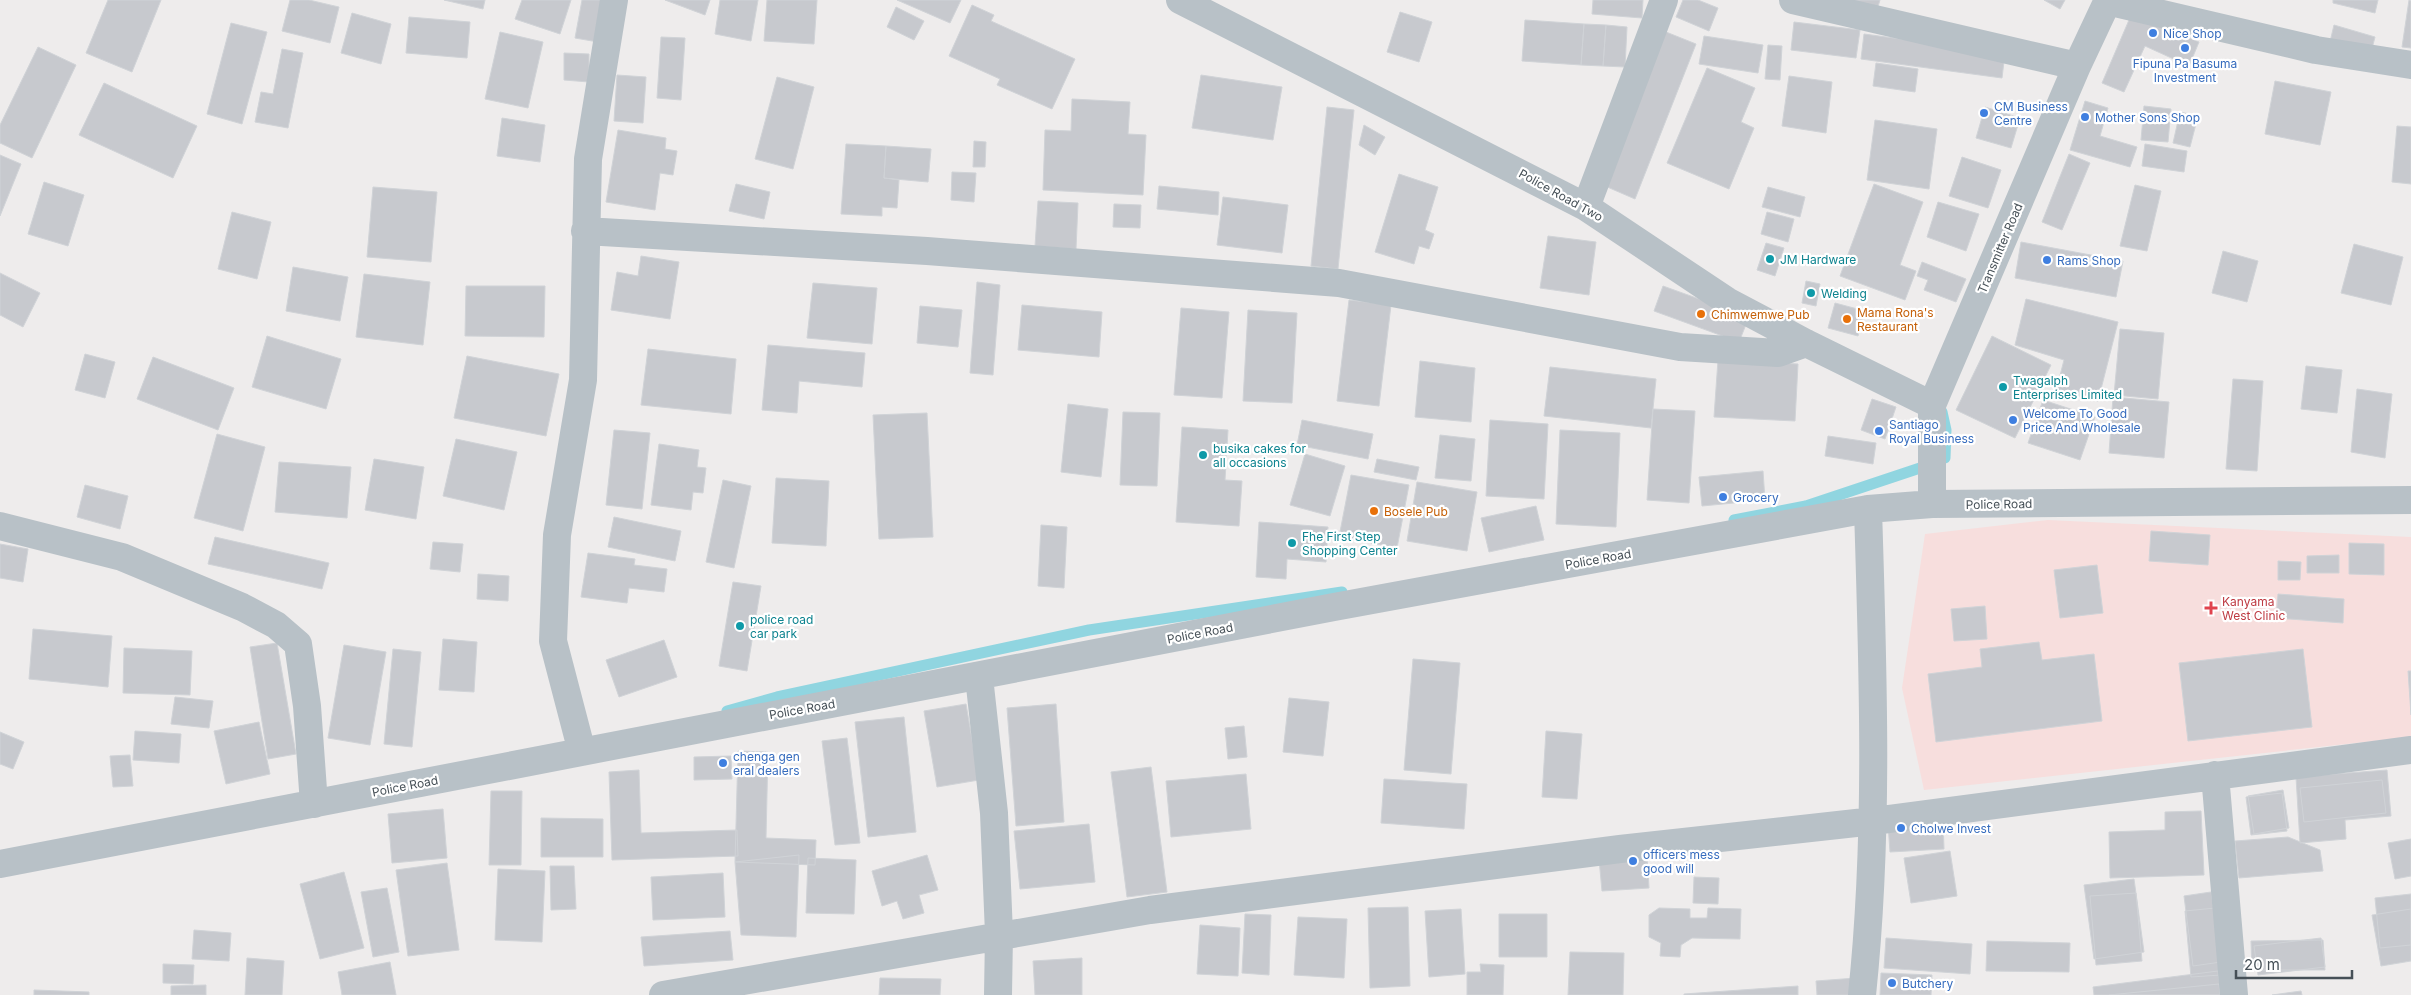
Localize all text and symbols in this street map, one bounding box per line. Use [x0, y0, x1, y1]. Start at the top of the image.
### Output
place label: Nice Shop [2163, 26, 2222, 41]
marker: Nice Shop [2147, 27, 2159, 39]
marker: Fipuna Pa Basuma Investment [2179, 42, 2191, 54]
place label: Fipuna Pa Basuma Investment [2133, 56, 2237, 85]
place label: CM Business Centre [1994, 99, 2068, 128]
marker: CM Business Centre [1978, 107, 1990, 119]
place label: Mother Sons Shop [2095, 110, 2200, 125]
marker: Mother Sons Shop [2079, 111, 2091, 123]
street label: Police Road Two [1516, 166, 1606, 224]
street label: Transmitter Road [1974, 201, 2026, 295]
place label: JM Hardware [1780, 252, 1856, 267]
marker: JM Hardware [1764, 253, 1776, 265]
place label: Rams Shop [2057, 253, 2121, 268]
marker: Rams Shop [2041, 254, 2053, 266]
place label: Welding [1821, 286, 1867, 301]
marker: Welding [1805, 287, 1817, 299]
place label: Mama Rona's Restaurant [1857, 305, 1934, 334]
place label: Chimwemwe Pub [1711, 307, 1809, 322]
marker: Chimwemwe Pub [1695, 308, 1707, 320]
marker: Mama Rona's Restaurant [1841, 313, 1853, 325]
place label: Twagalph Enterprises Limited [2013, 373, 2122, 402]
marker: Twagalph Enterprises Limited [1997, 381, 2009, 393]
place label: Welcome To Good Price And Wholesale [2023, 406, 2141, 435]
marker: Welcome To Good Price And Wholesale [2007, 414, 2019, 426]
place label: Santiago Royal Business [1889, 417, 1974, 446]
marker: Santiago Royal Business [1873, 425, 1885, 437]
place label: busika cakes for all occasions [1213, 441, 1306, 470]
marker: busika cakes for all occasions [1197, 449, 1209, 461]
place label: Grocery [1733, 490, 1779, 505]
marker: Grocery [1717, 491, 1729, 503]
street label: Police Road [1965, 496, 2033, 512]
place label: Bosele Pub [1384, 504, 1448, 519]
marker: Bosele Pub [1368, 505, 1380, 517]
place label: Fhe First Step Shopping Center [1302, 529, 1398, 558]
marker: Fhe First Step Shopping Center [1286, 537, 1298, 549]
street label: Police Road [1564, 546, 1632, 572]
place label: Kanyama West Clinic [2222, 594, 2285, 623]
marker: Kanyama West Clinic [2204, 601, 2218, 615]
place label: police road car park [750, 612, 813, 641]
street label: Police Road [1166, 619, 1234, 647]
marker: police road car park [734, 620, 746, 632]
street label: Police Road [768, 696, 836, 722]
place label: chenga gen eral dealers [733, 749, 800, 778]
marker: chenga gen eral dealers [717, 757, 729, 769]
street label: Police Road [371, 772, 439, 800]
place label: Cholwe Invest [1911, 821, 1991, 836]
marker: Cholwe Invest [1895, 822, 1907, 834]
place label: officers mess good will [1643, 847, 1720, 876]
marker: officers mess good will [1627, 855, 1639, 867]
scale bar [2236, 948, 2352, 980]
text: 20 m [2244, 955, 2280, 974]
place label: Butchery [1902, 976, 1953, 991]
marker: Butchery [1886, 977, 1898, 989]

